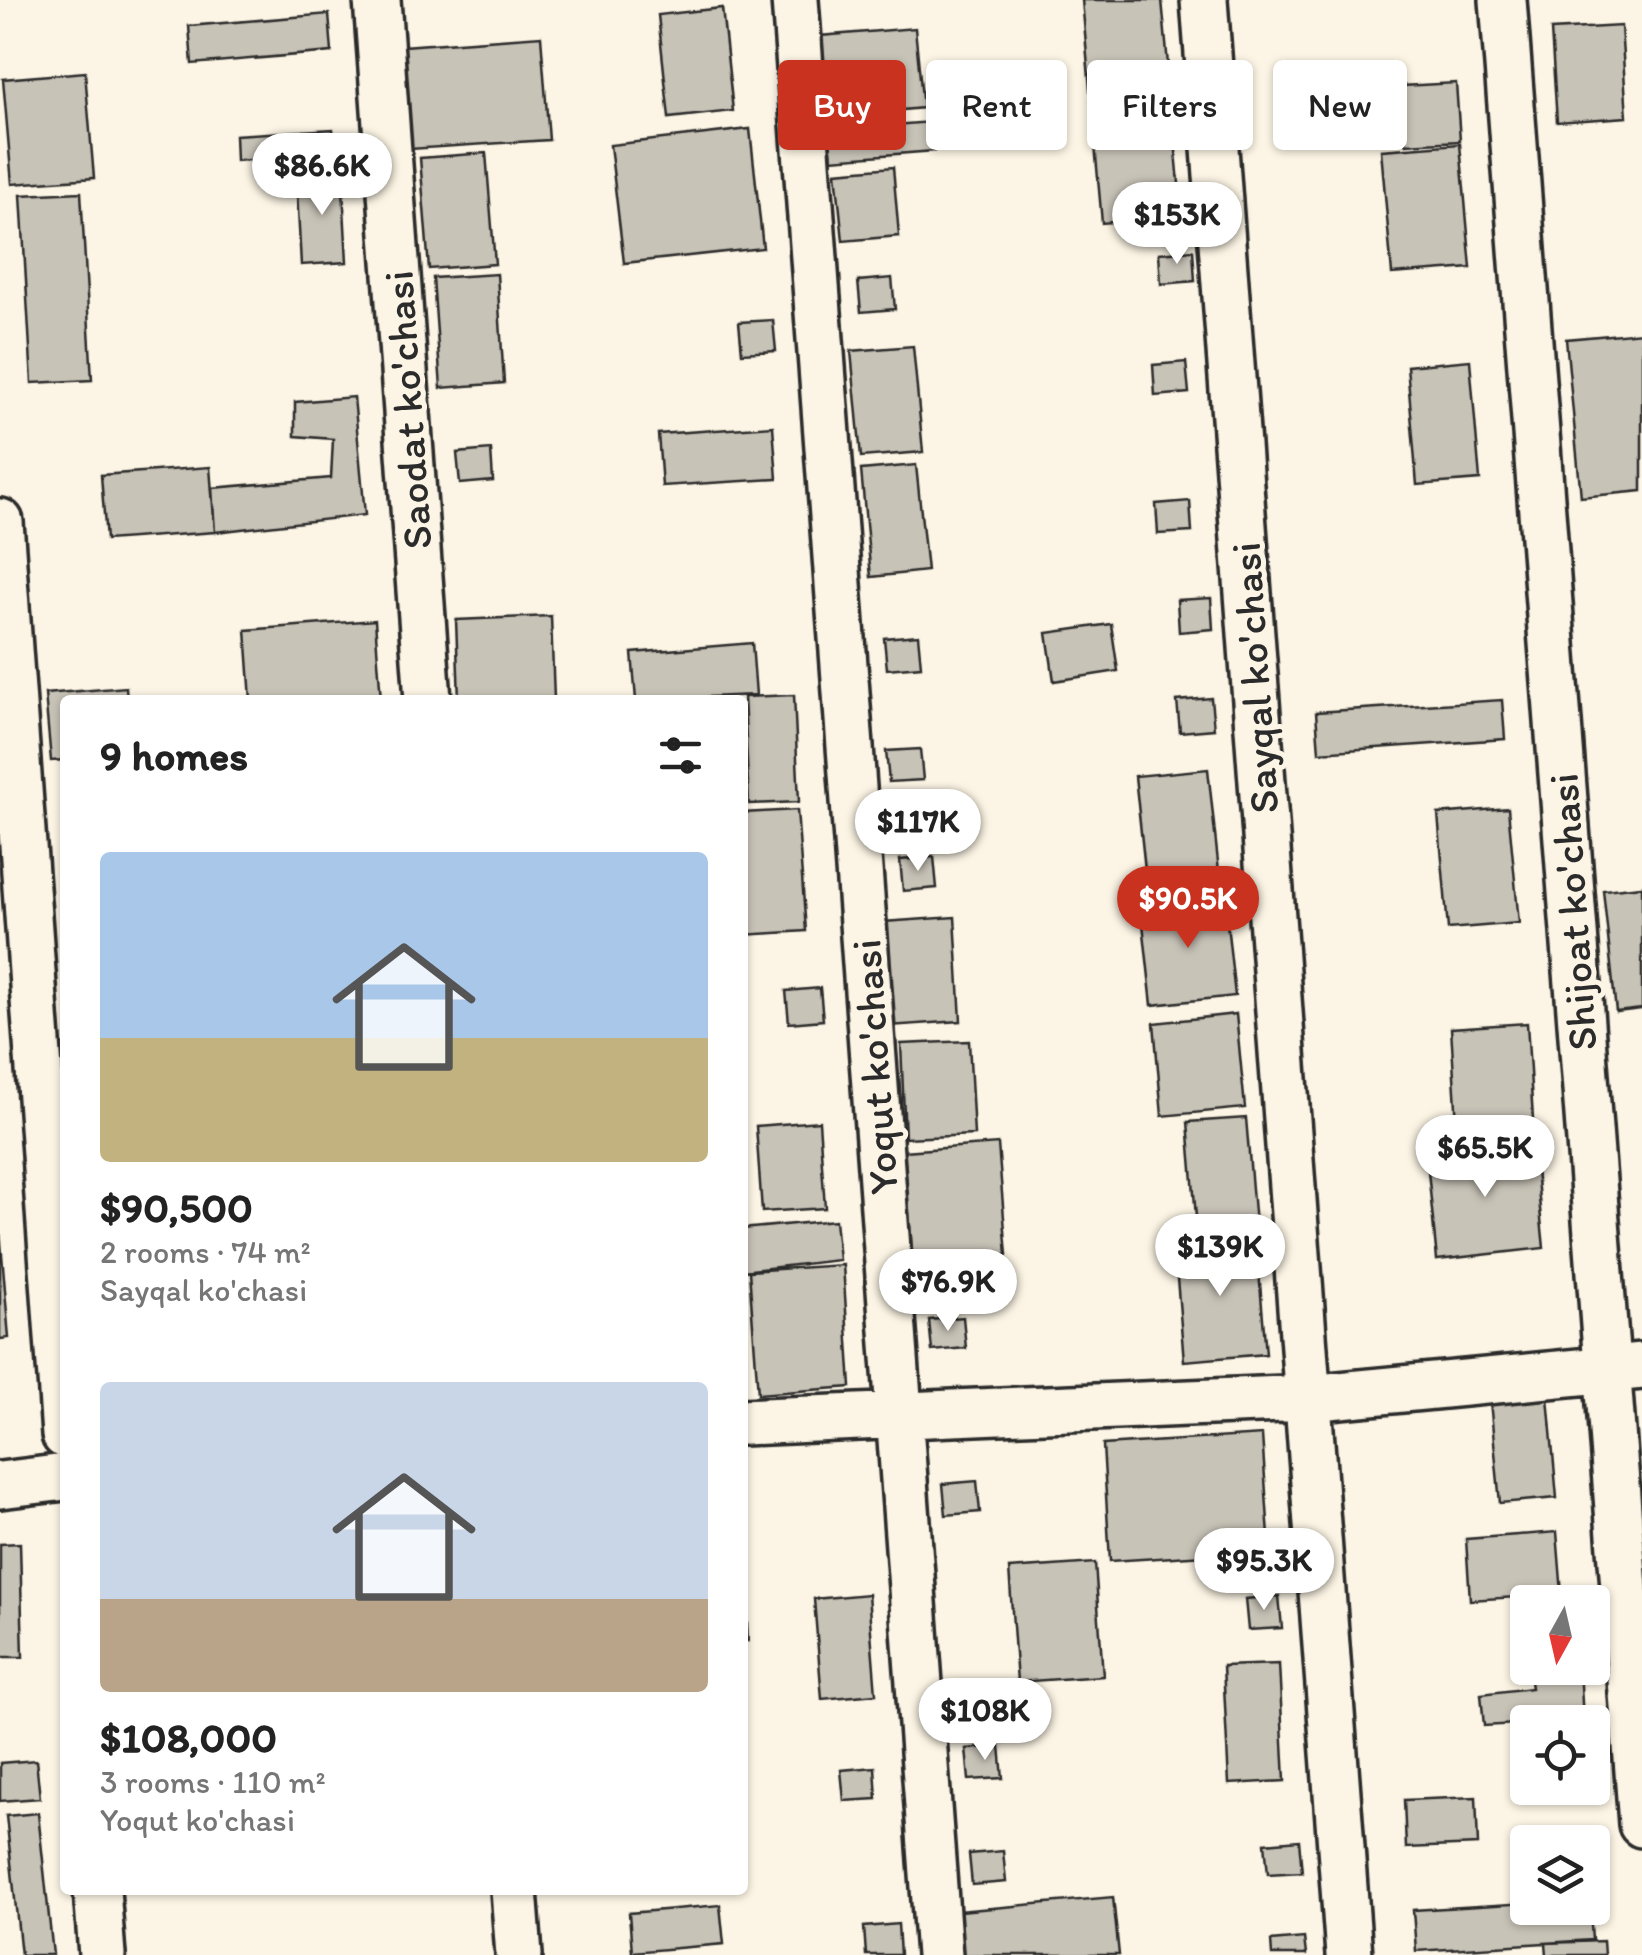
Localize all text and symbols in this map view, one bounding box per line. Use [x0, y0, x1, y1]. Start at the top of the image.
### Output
chip: Buy [778, 60, 906, 150]
chip: Rent [926, 60, 1067, 150]
chip: Filters [1087, 60, 1253, 150]
chip: New [1273, 60, 1407, 150]
pin: $86.6K [241, 133, 403, 218]
text: $86.6K [274, 146, 370, 184]
pin: $153K [1107, 182, 1247, 267]
text: $153K [1134, 195, 1220, 233]
street label: Saodat ko'chasi [372, 269, 443, 551]
street label: Sayqal ko'chasi [1220, 541, 1289, 815]
icon: filters [653, 728, 708, 783]
text: 9 homes [100, 730, 248, 781]
street label: Shijoat ko'chasi [1537, 772, 1608, 1052]
pin: $117K [848, 789, 988, 874]
text: $117K [877, 802, 959, 840]
pin: $90.5K [1107, 866, 1269, 951]
text: $90.5K [1139, 879, 1237, 917]
icon: home [314, 917, 494, 1097]
street label: Yoqut ko'chasi [840, 938, 909, 1196]
pin: $65.5K [1404, 1115, 1566, 1200]
text: $65.5K [1437, 1128, 1533, 1166]
text: $90,500 [100, 1182, 253, 1233]
pin: $139K [1150, 1214, 1290, 1299]
text: $139K [1177, 1227, 1263, 1265]
text: 2 rooms · 74 m² [100, 1233, 311, 1271]
pin: $76.9K [867, 1249, 1029, 1334]
text: $76.9K [901, 1262, 995, 1300]
text: Sayqal ko'chasi [100, 1271, 307, 1309]
icon: home [314, 1447, 494, 1627]
pin: $95.3K [1183, 1528, 1345, 1613]
text: $95.3K [1216, 1541, 1312, 1579]
north arrow [1510, 1585, 1610, 1685]
map controls [1510, 1585, 1610, 1925]
pin: $108K [915, 1678, 1055, 1763]
text: $108K [941, 1691, 1029, 1729]
button: locate [1510, 1705, 1610, 1805]
text: $108,000 [100, 1712, 277, 1763]
text: 3 rooms · 110 m² [100, 1763, 326, 1801]
text: Yoqut ko'chasi [100, 1801, 295, 1839]
button: layers [1510, 1825, 1610, 1925]

